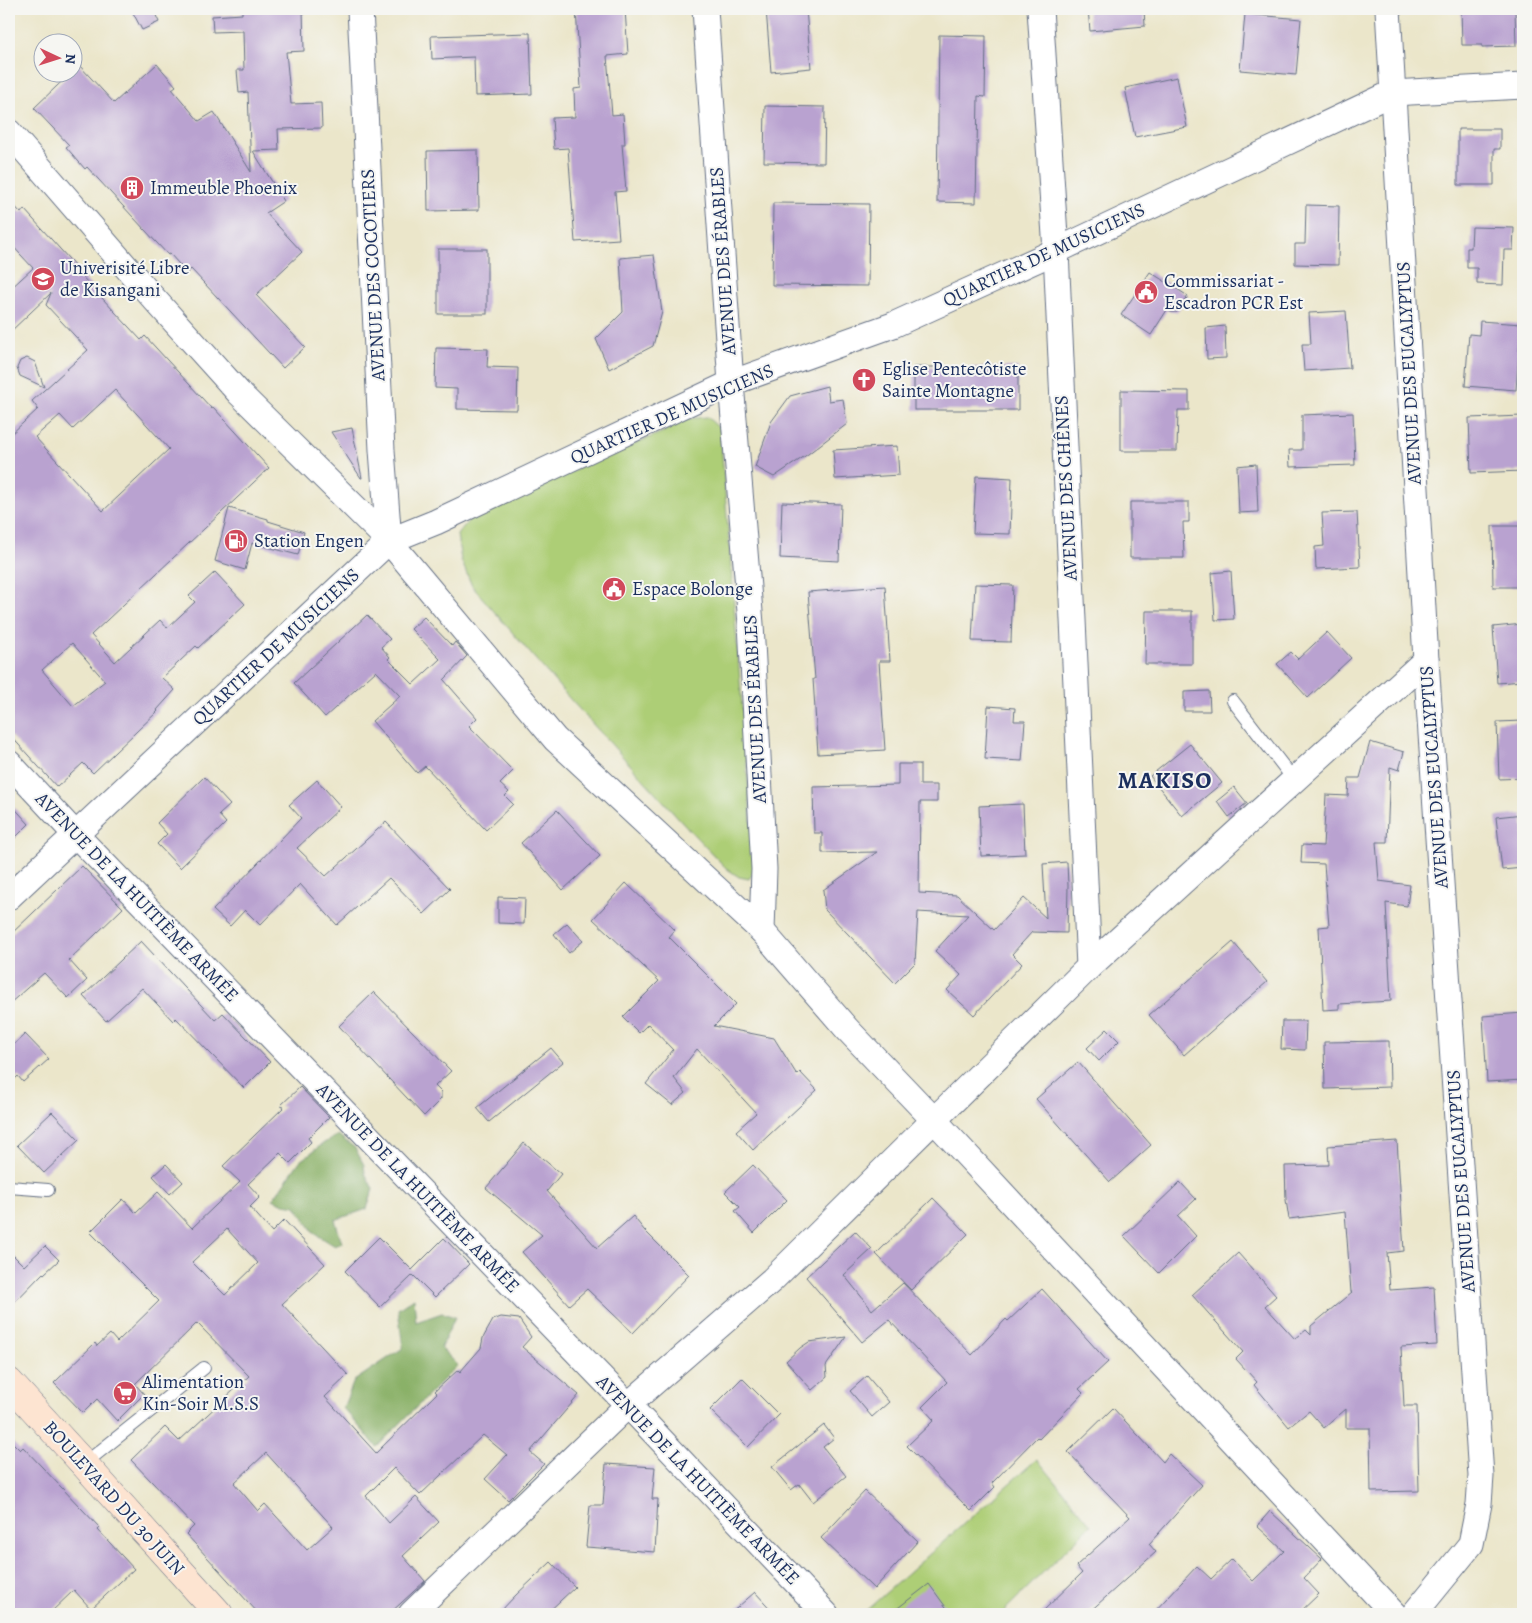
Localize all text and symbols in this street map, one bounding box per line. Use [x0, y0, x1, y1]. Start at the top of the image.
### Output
north arrow [32, 32, 82, 82]
text: N [61, 53, 80, 65]
street label: AVENUE DES ÉRABLES [703, 166, 743, 357]
street label: AVENUE DES COCOTIERS [354, 168, 392, 383]
building icon: Immeuble Phoenix [119, 175, 145, 201]
place label: Immeuble Phoenix [150, 175, 297, 201]
street label: QUARTIER DE MUSICIENS [939, 197, 1149, 313]
place label: Univerisité Libre de Kisangani [60, 255, 189, 303]
street label: AVENUE DES EUCALYPTUS [1390, 261, 1428, 486]
school or university icon: Univerisité Libre de Kisangani [30, 266, 56, 292]
place label: Commissariat - Escadron PCR Est [1164, 268, 1303, 316]
public building icon: Commissariat - Escadron PCR Est [1133, 279, 1159, 305]
place label: Eglise Pentecôtiste Sainte Montagne [882, 356, 1027, 404]
street label: QUARTIER DE MUSICIENS [566, 357, 778, 471]
church icon: Eglise Pentecôtiste Sainte Montagne [851, 367, 877, 393]
street label: AVENUE DES CHÊNES [1048, 395, 1084, 582]
fuel station icon: Station Engen [223, 528, 249, 554]
place label: Station Engen [254, 528, 364, 554]
street label: QUARTIER DE MUSICIENS [186, 562, 366, 732]
public building icon: Espace Bolonge [601, 576, 627, 602]
place label: Espace Bolonge [632, 576, 753, 602]
street label: AVENUE DES ÉRABLES [737, 614, 773, 805]
street label: AVENUE DES EUCALYPTUS [1413, 665, 1455, 890]
district label: MAKISO [1118, 764, 1212, 796]
street label: AVENUE DE LA HUITIÈME ARMÉE [29, 786, 244, 1008]
street label: AVENUE DES EUCALYPTUS [1440, 1069, 1482, 1294]
street label: AVENUE DE LA HUITIÈME ARMÉE [310, 1077, 525, 1299]
place label: Alimentation Kin-Soir M.S.S [141, 1369, 259, 1417]
street label: AVENUE DE LA HUITIÈME ARMÉE [590, 1369, 805, 1591]
supermarket icon: Alimentation Kin-Soir M.S.S [112, 1380, 138, 1406]
street label: BOULEVARD DU 30 JUIN [37, 1415, 191, 1581]

